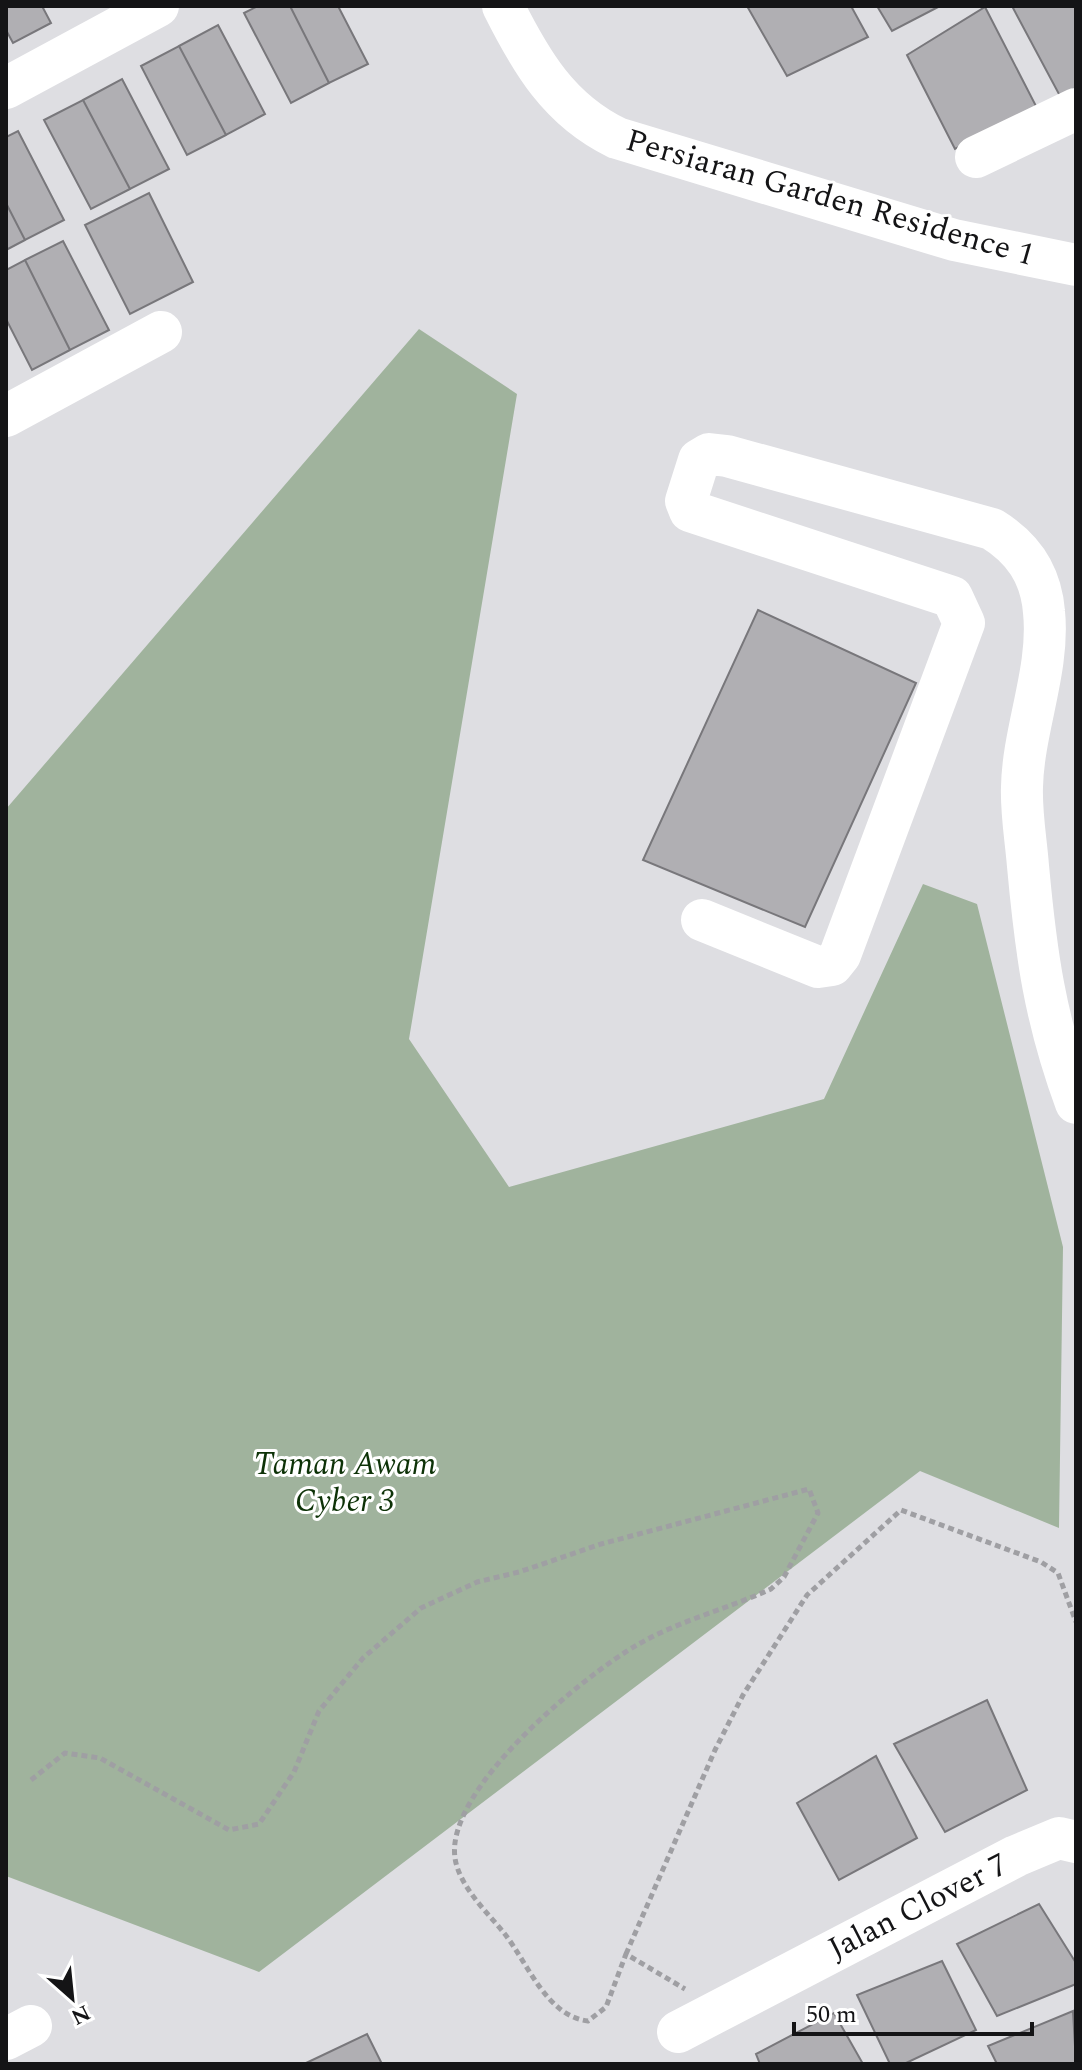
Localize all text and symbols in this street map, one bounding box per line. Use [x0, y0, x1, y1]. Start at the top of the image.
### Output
street label: Persiaran Garden Residence 1 [620, 116, 1040, 280]
park label: Taman Awam Cyber 3 [253, 1440, 437, 1526]
street label: Jalan Clover 7 [819, 1841, 1017, 1973]
north arrow [32, 1958, 112, 2038]
scale bar [794, 1986, 1032, 2036]
text: N [65, 1996, 96, 2033]
text: 50 m [806, 1997, 857, 2033]

